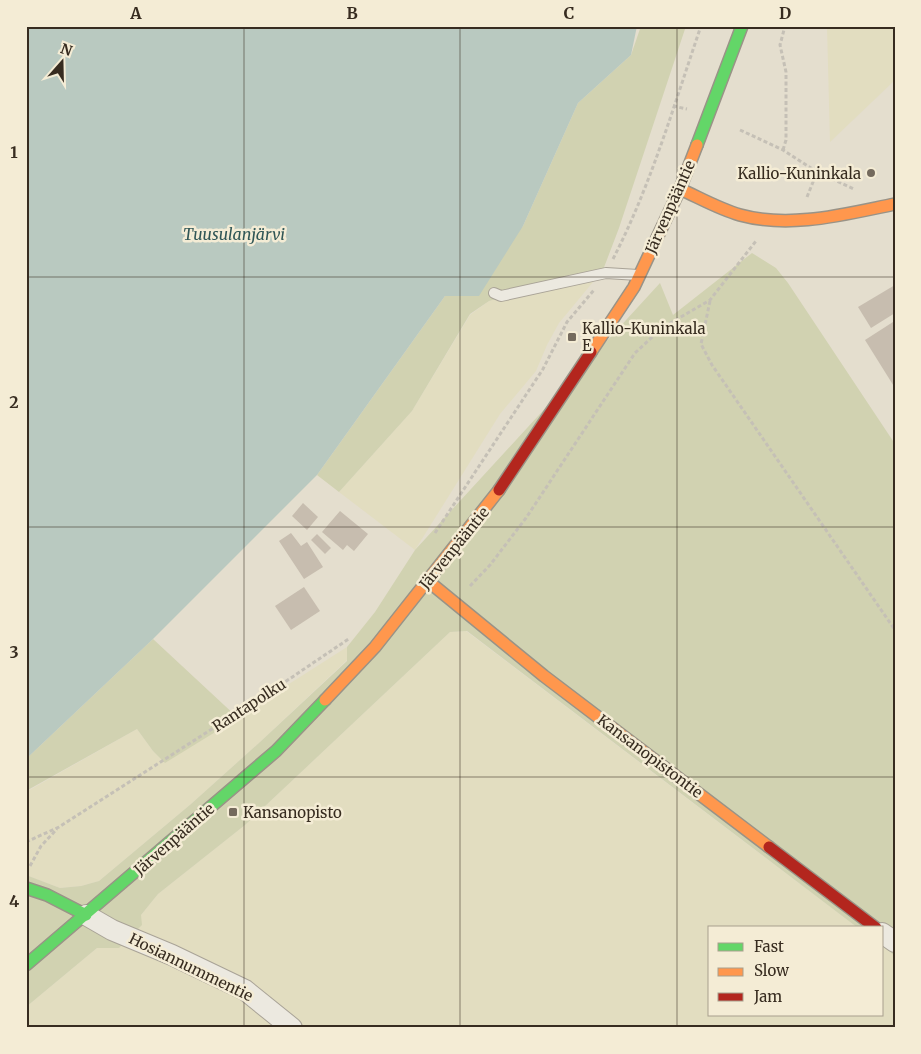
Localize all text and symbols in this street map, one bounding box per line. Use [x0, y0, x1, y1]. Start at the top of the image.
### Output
text: A [129, 3, 142, 23]
text: B [346, 3, 358, 23]
text: C [564, 3, 574, 23]
text: D [779, 3, 791, 23]
north arrow [38, 38, 88, 88]
text: N [58, 39, 75, 60]
text: 1 [10, 142, 18, 162]
street label: Järvenpääntie [641, 157, 699, 258]
place label: Kallio-Kuninkala [738, 164, 861, 183]
marker: Kallio-Kuninkala [865, 167, 877, 179]
water label: Tuusulanjärvi [183, 224, 285, 244]
place label: Kallio-Kuninkala E [582, 319, 705, 355]
marker: Kallio-Kuninkala E [566, 331, 578, 343]
text: 2 [9, 392, 19, 412]
street label: Järvenpääntie [414, 503, 493, 594]
text: 3 [9, 642, 19, 662]
street label: Rantapolku [209, 674, 289, 736]
street label: Kansanopistontie [594, 710, 707, 802]
street label: Järvenpääntie [129, 799, 218, 880]
place label: Kansanopisto [243, 803, 342, 822]
marker: Kansanopisto [227, 806, 239, 818]
text: 4 [9, 891, 19, 911]
legend [708, 926, 884, 1016]
street label: Hosiannummentie [126, 929, 256, 1005]
text: Fast [754, 937, 784, 956]
text: Slow [754, 961, 789, 980]
text: Jam [753, 987, 782, 1006]

